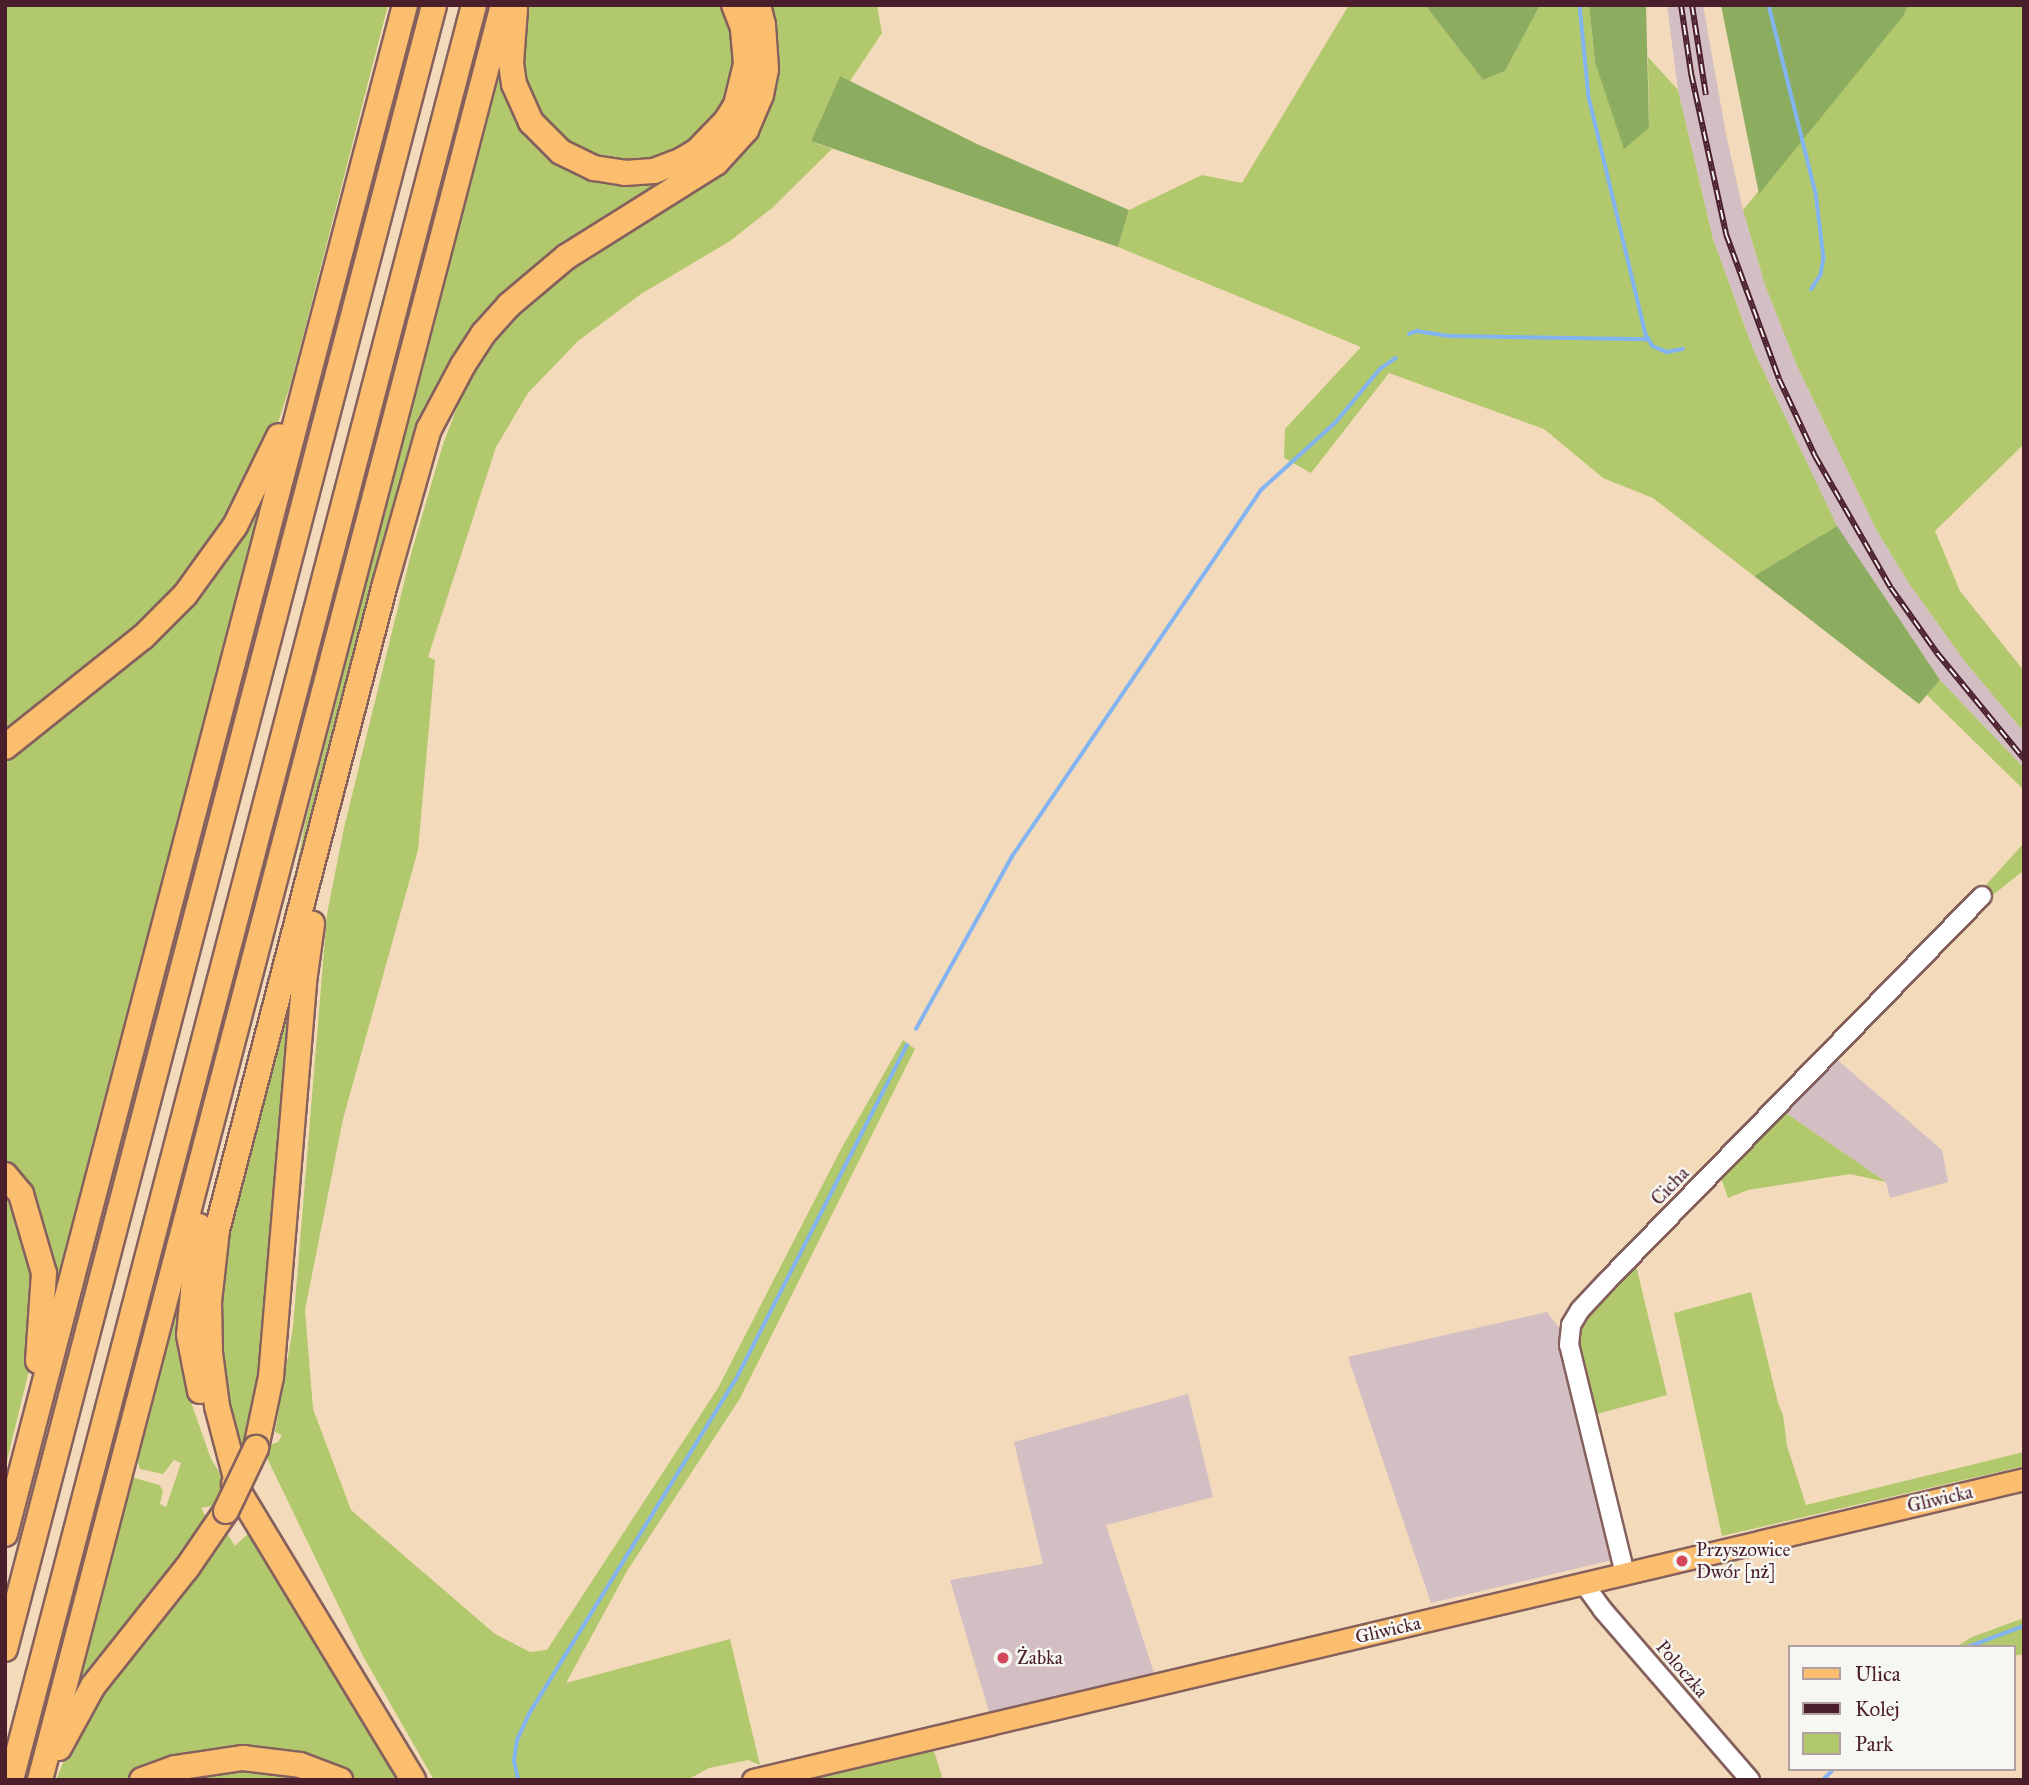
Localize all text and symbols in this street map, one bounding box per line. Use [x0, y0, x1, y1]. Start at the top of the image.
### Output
street label: Cicha [1646, 1162, 1694, 1210]
street label: Gliwicka [1905, 1480, 1975, 1518]
place label: Przyszowice Dwór [nż] [1696, 1539, 1790, 1583]
marker: Przyszowice Dwór [nż] [1674, 1553, 1690, 1569]
street label: Gliwicka [1353, 1611, 1423, 1649]
street label: Poloczka [1651, 1636, 1713, 1702]
legend [1787, 1645, 2015, 1771]
place label: Żabka [1017, 1647, 1063, 1669]
marker: Żabka [995, 1650, 1011, 1666]
text: Ulica [1855, 1661, 1901, 1687]
text: Kolej [1855, 1696, 1900, 1722]
text: Park [1855, 1731, 1893, 1757]

